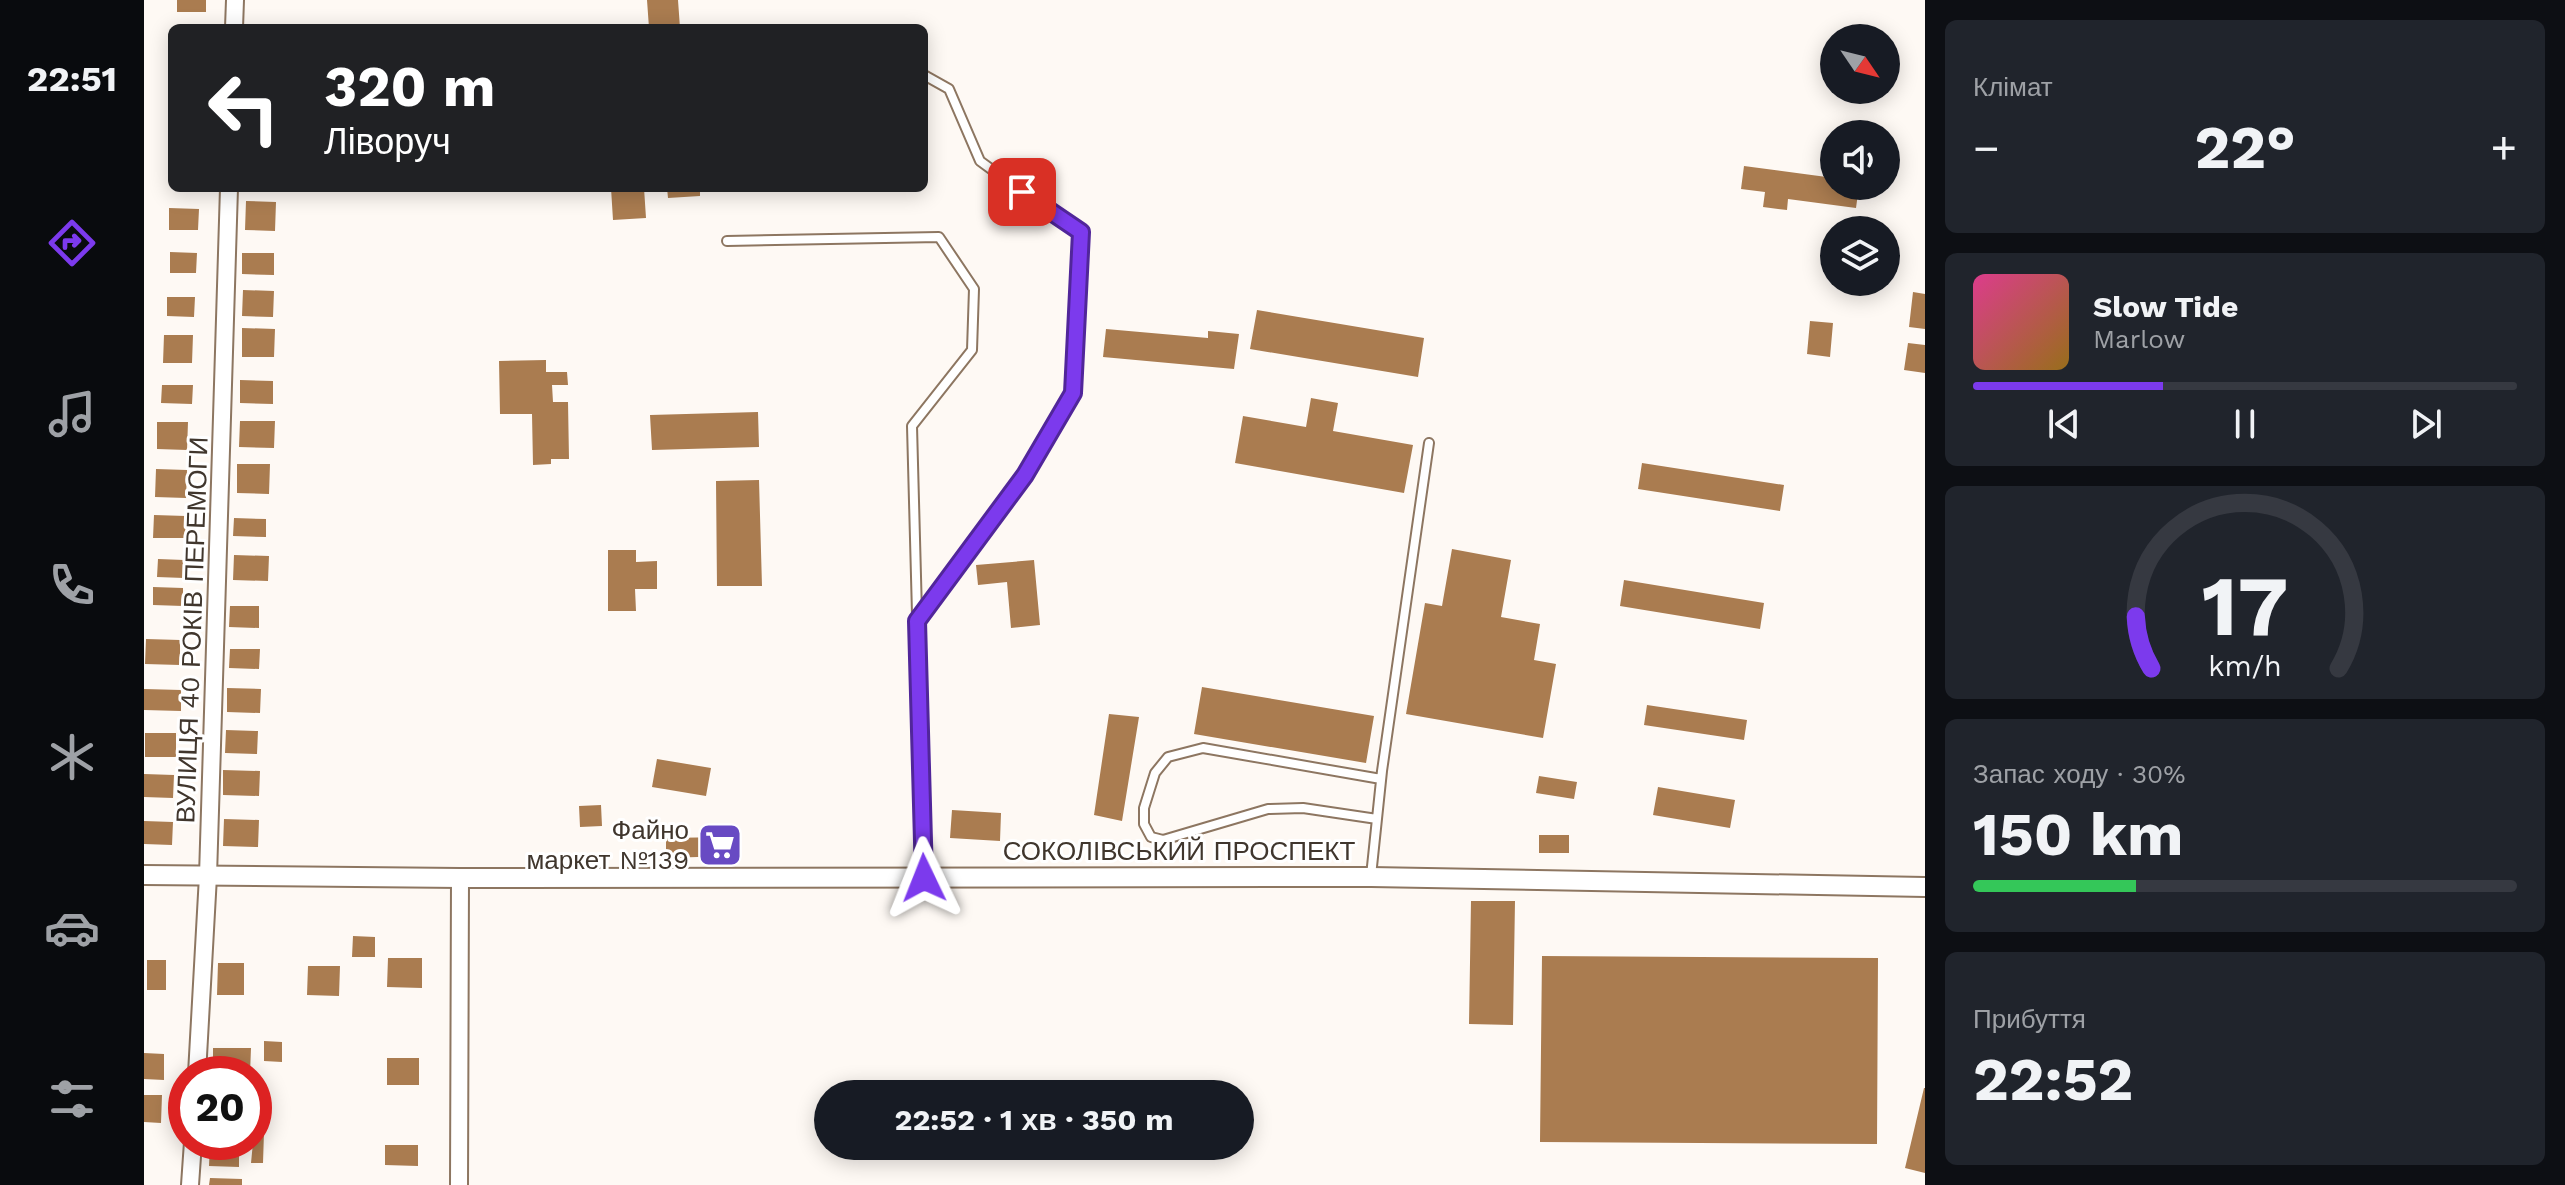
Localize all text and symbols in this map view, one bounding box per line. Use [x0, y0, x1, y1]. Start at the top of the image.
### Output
north arrow [1820, 24, 1900, 104]
map controls [1820, 24, 1900, 296]
text: 320 m [324, 54, 495, 120]
icon: left [192, 56, 296, 160]
text: 22:51 [27, 58, 117, 100]
text: Клімат [1973, 72, 2053, 102]
text: 22° [2194, 112, 2296, 183]
button: sound [1820, 120, 1900, 200]
text: Ліворуч [324, 121, 451, 163]
text: − [1973, 122, 2000, 174]
text: + [2490, 122, 2517, 174]
pin [988, 158, 1056, 226]
icon: arrive [1000, 170, 1044, 214]
icon: directions [44, 215, 100, 271]
button: layers [1820, 216, 1900, 296]
text: Slow Tide [2093, 289, 2238, 324]
text: Marlow [2093, 324, 2185, 354]
icon: music [44, 386, 100, 442]
icon: previous [2042, 402, 2086, 446]
icon: pause [2223, 402, 2267, 446]
icon: next [2404, 402, 2448, 446]
street label: ВУЛИЦЯ 40 РОКІВ ПЕРЕМОГИ [170, 436, 214, 824]
icon: phone [44, 557, 100, 613]
text: 17 [2202, 557, 2288, 654]
text: km/h [2208, 649, 2282, 683]
icon: climate [44, 729, 100, 785]
text: Запас ходу · 30% [1973, 759, 2186, 789]
text: 150 km [1973, 799, 2183, 870]
place label: Файно маркет №139 [526, 815, 689, 875]
supermarket icon: Файно маркет №139 [696, 821, 744, 869]
position arrow [882, 836, 966, 920]
street label: СОКОЛІВСЬКИЙ ПРОСПЕКТ [1003, 836, 1355, 866]
icon: car [44, 900, 100, 956]
text: Прибуття [1973, 1004, 2086, 1034]
text: 22:52 [1973, 1044, 2133, 1115]
speed limit sign: 20 [168, 1056, 272, 1160]
icon: filters [44, 1071, 100, 1127]
text: 22:52 · 1 хв · 350 m [895, 1102, 1173, 1137]

